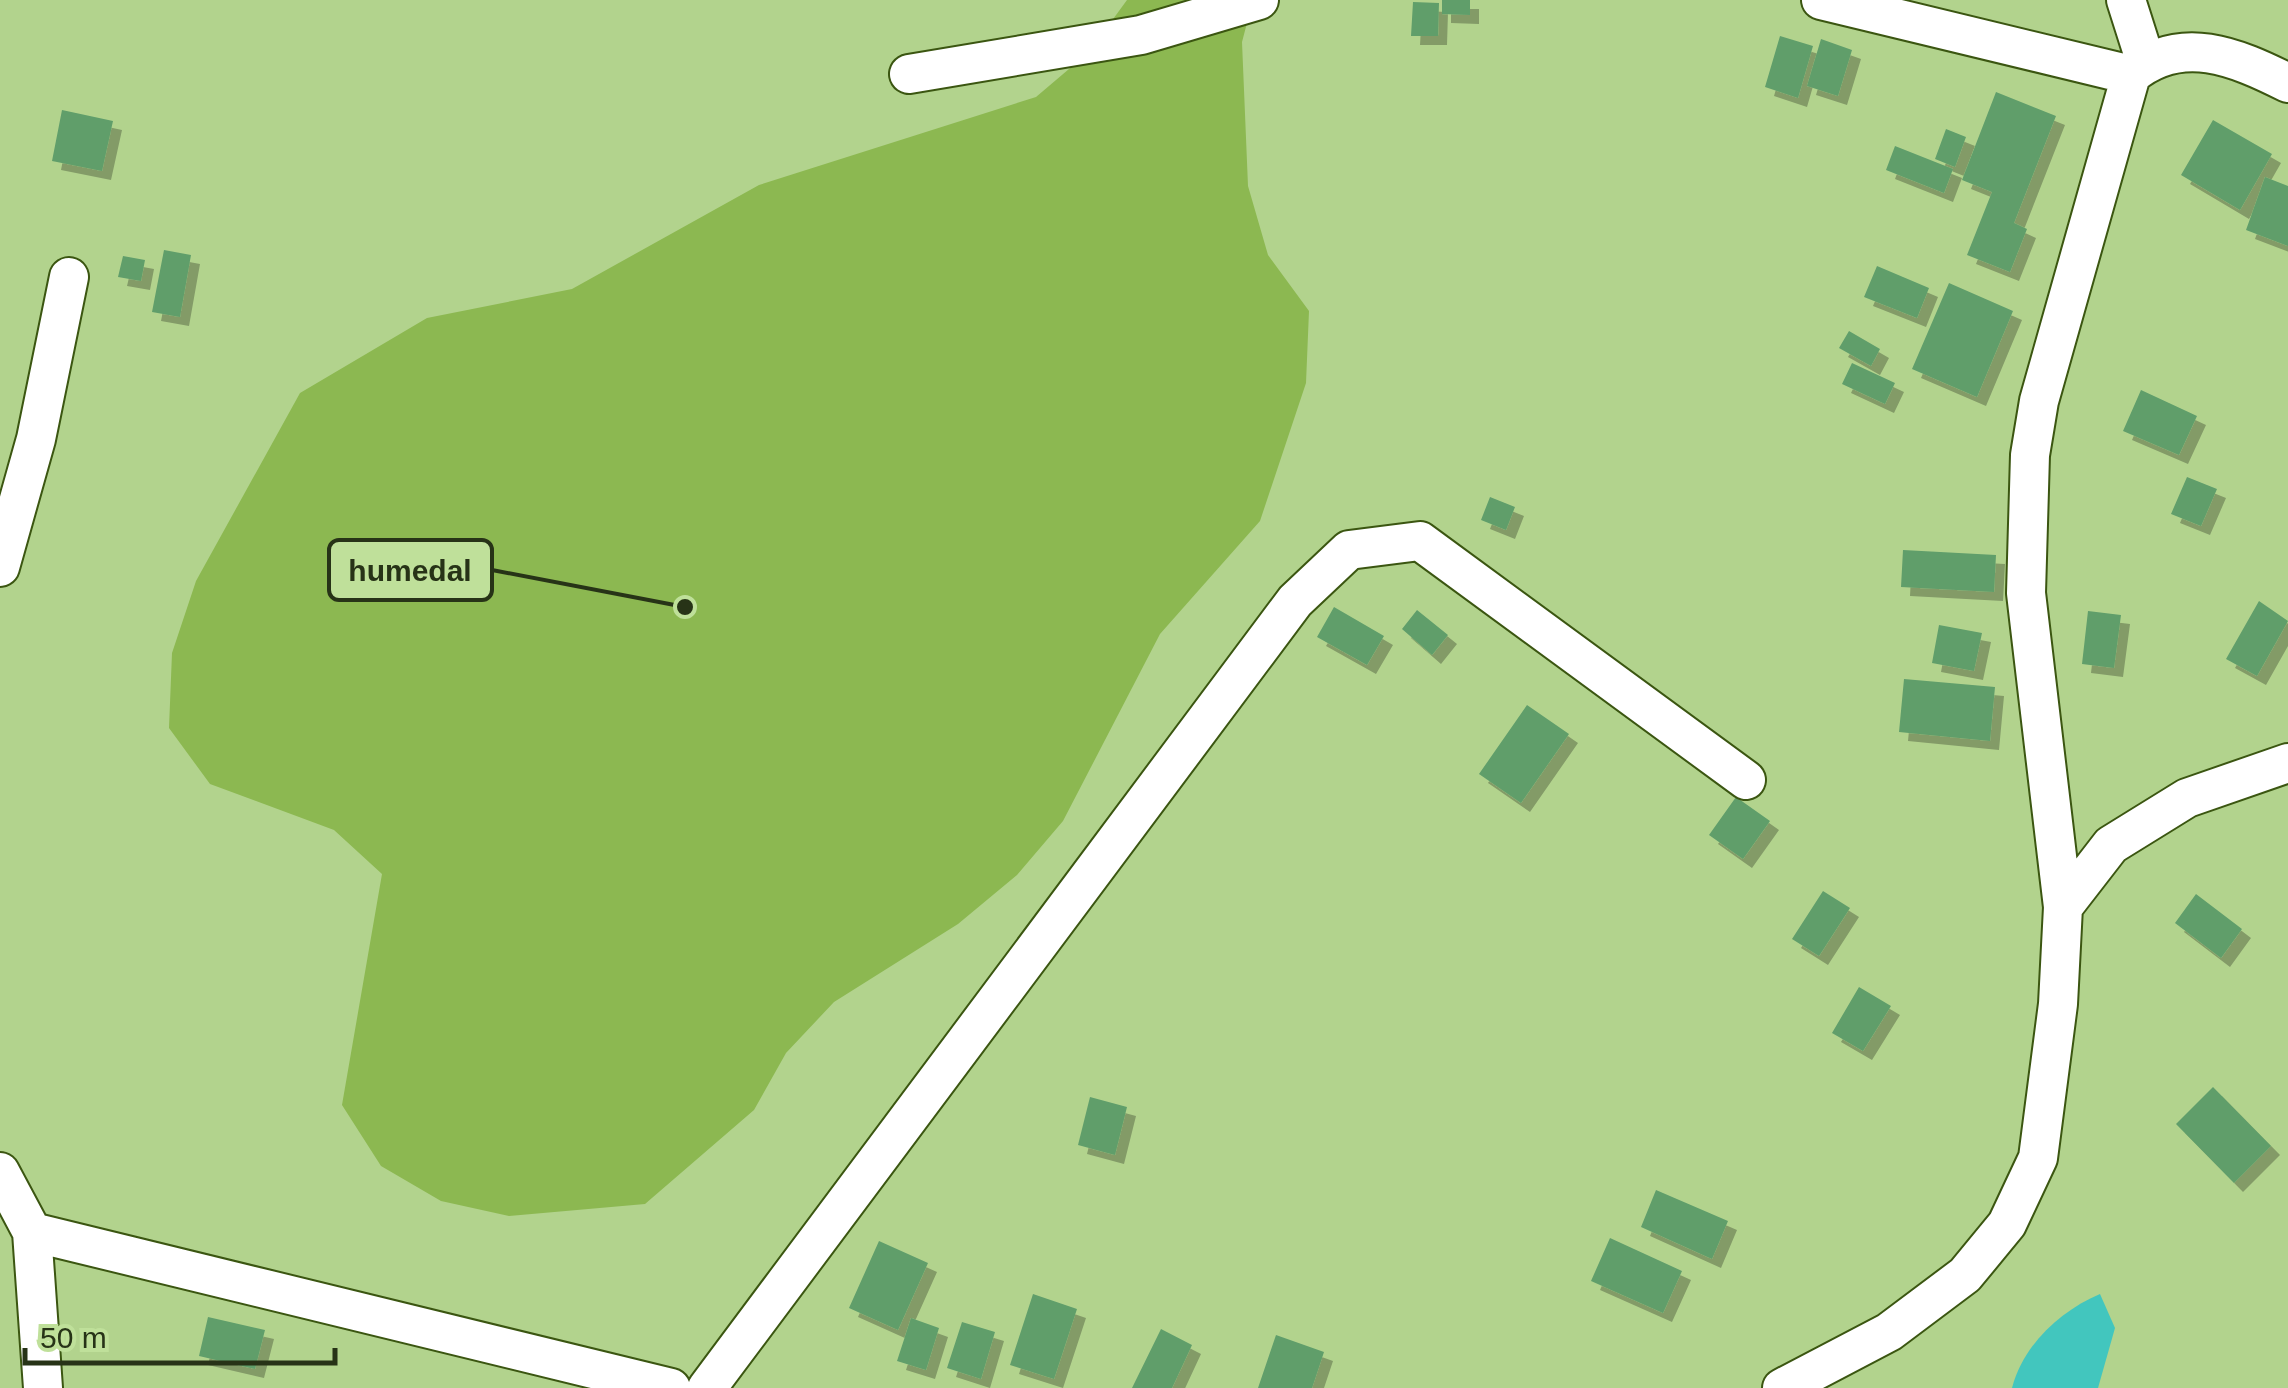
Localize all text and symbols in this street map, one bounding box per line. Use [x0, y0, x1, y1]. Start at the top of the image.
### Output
callout: humedal [329, 540, 492, 600]
text: humedal [348, 554, 472, 587]
scale bar [25, 1303, 335, 1365]
text: 50 m [40, 1321, 107, 1354]

